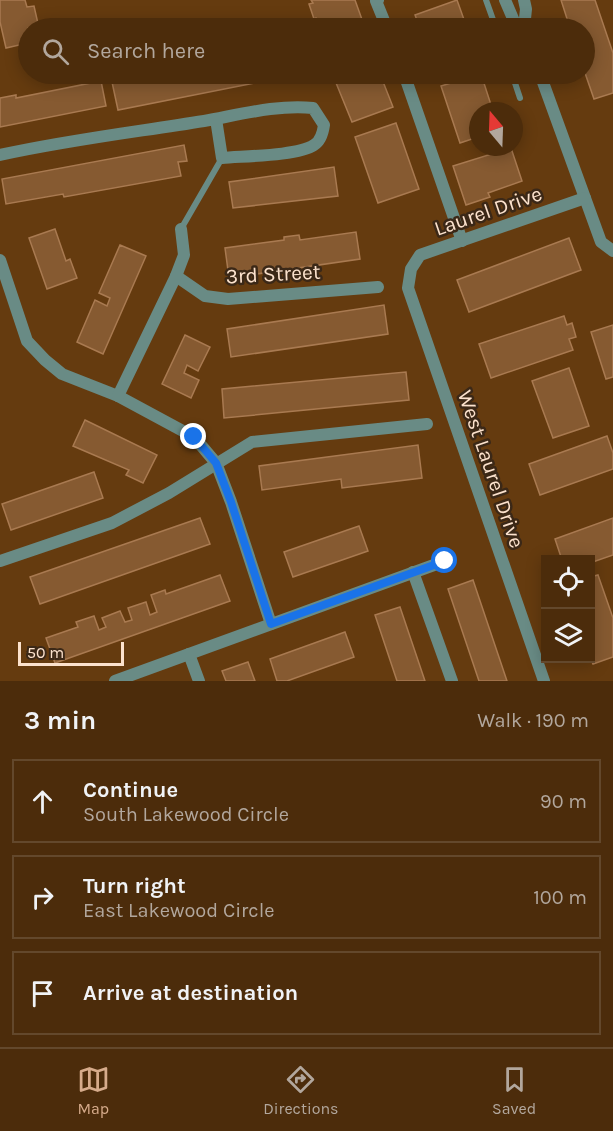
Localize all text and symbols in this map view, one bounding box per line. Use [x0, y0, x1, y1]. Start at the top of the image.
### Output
search box [18, 18, 595, 84]
icon: search [39, 35, 72, 68]
text: Search here [87, 38, 205, 64]
north arrow [469, 102, 523, 156]
street label: Laurel Drive [431, 181, 545, 241]
street label: 3rd Street [225, 260, 321, 288]
street label: West Laurel Drive [453, 387, 529, 551]
route end [180, 423, 206, 449]
route start [431, 547, 457, 573]
map controls [541, 555, 595, 663]
button: locate [541, 555, 595, 609]
button: layers [541, 609, 595, 663]
scale bar [18, 639, 124, 666]
text: 50 m [27, 643, 64, 662]
text: 3 min [24, 705, 96, 736]
text: Walk · 190 m [477, 709, 589, 732]
text: Continue [83, 777, 178, 803]
icon: ahead [26, 785, 59, 818]
text: 90 m [540, 790, 587, 813]
text: South Lakewood Circle [83, 803, 289, 826]
text: Turn right [83, 873, 186, 899]
icon: right [26, 881, 59, 914]
text: 100 m [533, 886, 587, 909]
text: East Lakewood Circle [83, 899, 275, 922]
icon: arrive [26, 977, 59, 1010]
text: Arrive at destination [83, 980, 298, 1006]
tab: Map [77, 1063, 110, 1118]
tab: Directions [263, 1063, 338, 1118]
tab: Saved [492, 1063, 536, 1118]

